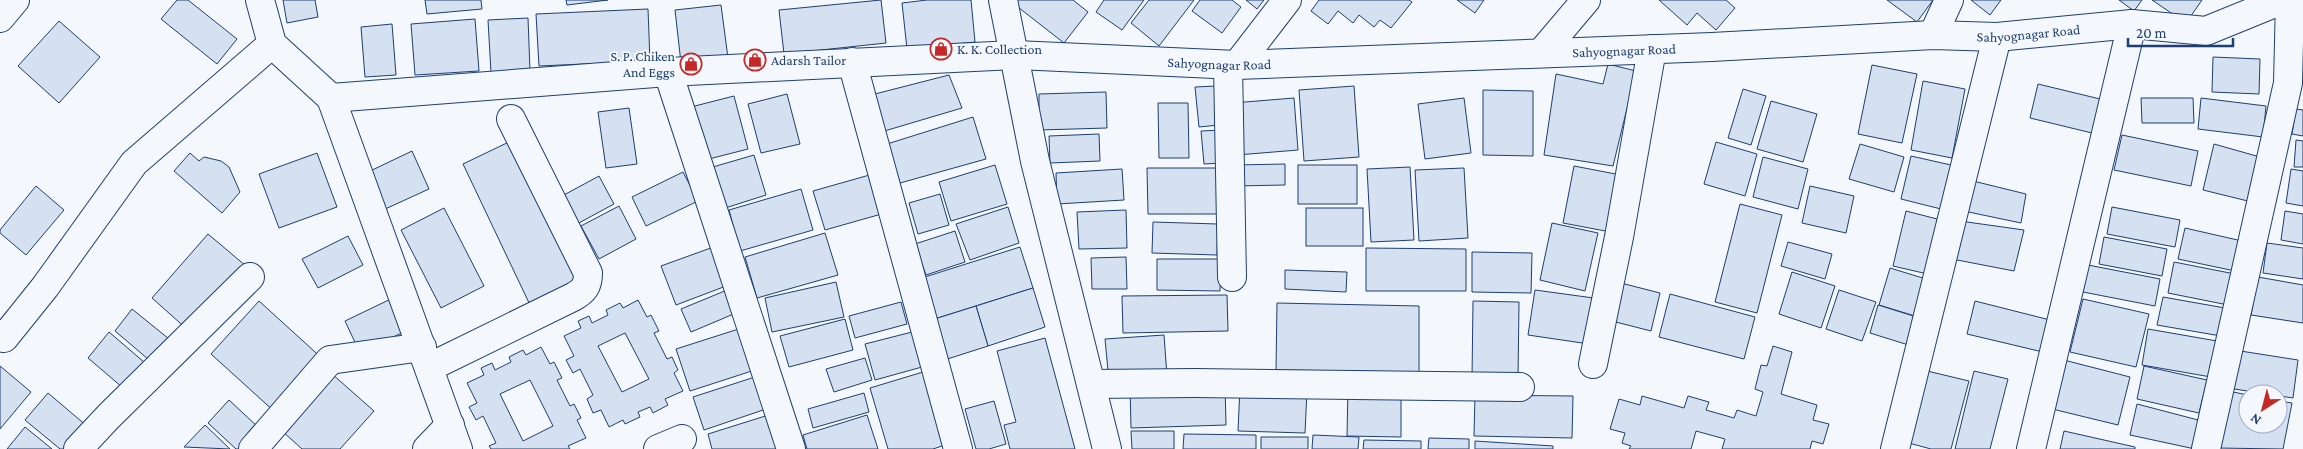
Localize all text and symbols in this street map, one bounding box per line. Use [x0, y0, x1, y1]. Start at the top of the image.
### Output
scale bar [2128, 15, 2233, 47]
street label: Sahyognagar Road [1976, 21, 2082, 45]
text: 20 m [2136, 25, 2167, 41]
shop icon: K. K. Collection [929, 37, 953, 61]
street label: Sahyognagar Road [1572, 40, 1677, 60]
place label: K. K. Collection [957, 41, 1042, 57]
place label: S. P. Chiken And Eggs [611, 48, 675, 80]
shop icon: Adarsh Tailor [743, 48, 767, 72]
shop icon: S. P. Chiken And Eggs [679, 52, 703, 76]
place label: Adarsh Tailor [771, 52, 846, 68]
street label: Sahyognagar Road [1167, 54, 1272, 73]
north arrow [2238, 384, 2288, 434]
text: N [2246, 410, 2264, 429]

